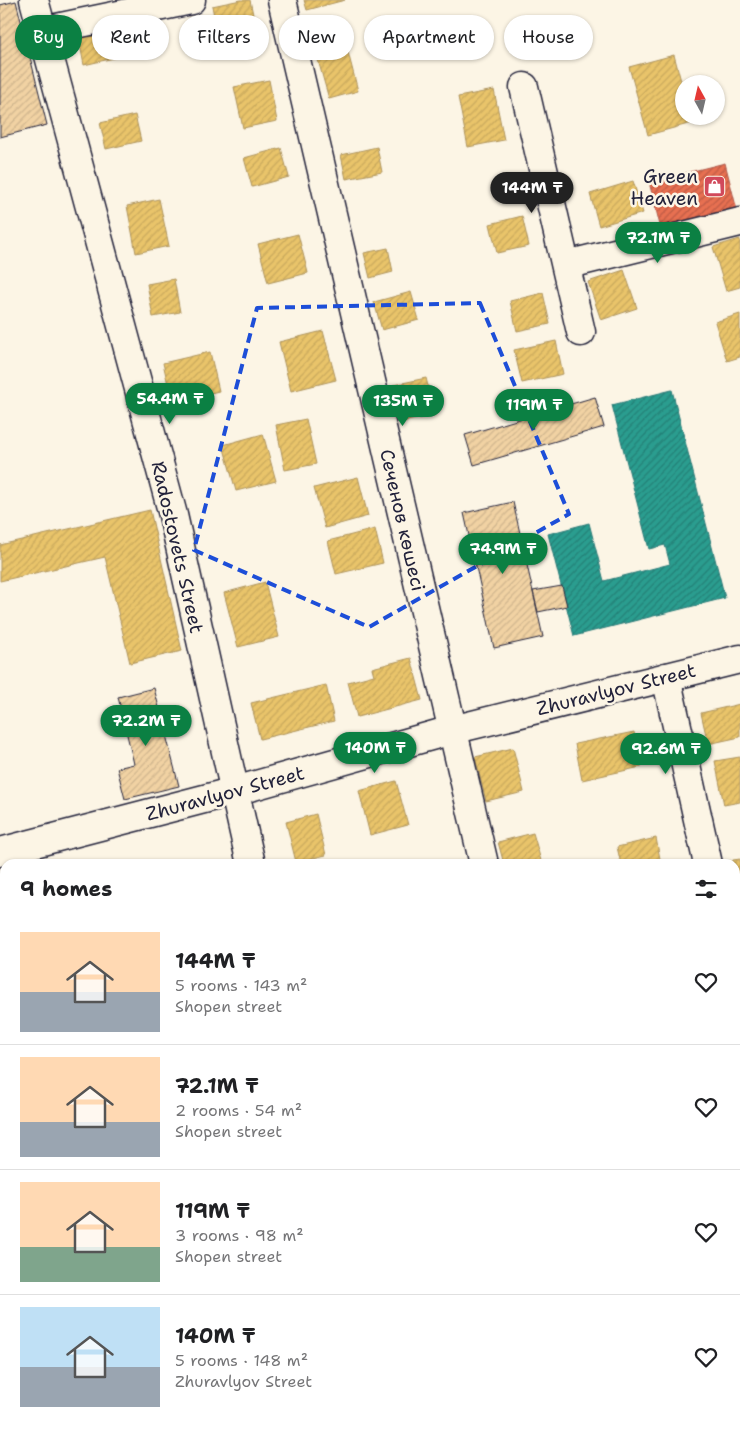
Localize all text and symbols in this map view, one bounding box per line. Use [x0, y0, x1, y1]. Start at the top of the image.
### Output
chip: Buy [15, 15, 82, 60]
chip: Rent [92, 15, 169, 60]
chip: Filters [179, 15, 269, 60]
chip: New [279, 15, 354, 60]
chip: Apartment [364, 15, 494, 60]
chip: House [504, 15, 593, 60]
north arrow [675, 75, 725, 125]
map controls [675, 75, 725, 125]
place label: Green Heaven [631, 164, 698, 211]
pin: 144M ₸ [491, 172, 573, 214]
shop icon: Green Heaven [702, 175, 726, 199]
text: 144M ₸ [501, 177, 563, 198]
pin: 72.1M ₸ [612, 222, 704, 264]
text: 72.1M ₸ [626, 227, 690, 248]
pin: 54.4M ₸ [124, 382, 216, 425]
pin: 135M ₸ [362, 384, 444, 427]
text: 54.4M ₸ [137, 388, 203, 409]
pin: 119M ₸ [493, 388, 575, 431]
text: 135M ₸ [373, 390, 433, 411]
text: 119M ₸ [506, 394, 563, 415]
street label: Сеченов көшесі [374, 447, 431, 593]
street label: Radostovets Street [146, 459, 209, 636]
pin: 74.9M ₸ [457, 532, 549, 575]
text: 74.9M ₸ [470, 538, 537, 559]
street label: Zhuravlyov Street [534, 658, 698, 721]
pin: 72.2M ₸ [100, 704, 192, 747]
text: 72.2M ₸ [112, 710, 180, 731]
pin: 140M ₸ [334, 732, 416, 774]
pin: 92.6M ₸ [620, 732, 712, 775]
text: 140M ₸ [344, 737, 406, 758]
text: 92.6M ₸ [631, 738, 701, 759]
street label: Zhuravlyov Street [143, 760, 307, 827]
text: 9 homes [20, 875, 112, 903]
icon: filters [692, 875, 720, 903]
text: 144M ₸ [175, 947, 255, 975]
icon: home [60, 952, 120, 1012]
icon: heart [692, 968, 720, 996]
text: 5 rooms · 143 m² [175, 975, 307, 996]
text: Shopen street [175, 996, 282, 1017]
text: 72.1M ₸ [175, 1072, 259, 1100]
icon: home [60, 1077, 120, 1137]
icon: heart [692, 1093, 720, 1121]
text: 2 rooms · 54 m² [175, 1100, 302, 1121]
text: Shopen street [175, 1121, 282, 1142]
text: 119M ₸ [175, 1197, 250, 1225]
icon: home [60, 1202, 120, 1262]
icon: heart [692, 1218, 720, 1246]
text: 3 rooms · 98 m² [175, 1225, 304, 1246]
text: Shopen street [175, 1246, 282, 1267]
text: 140M ₸ [175, 1322, 255, 1350]
icon: home [60, 1327, 120, 1387]
icon: heart [692, 1343, 720, 1371]
text: 5 rooms · 148 m² [175, 1350, 308, 1371]
text: Zhuravlyov Street [175, 1371, 312, 1392]

